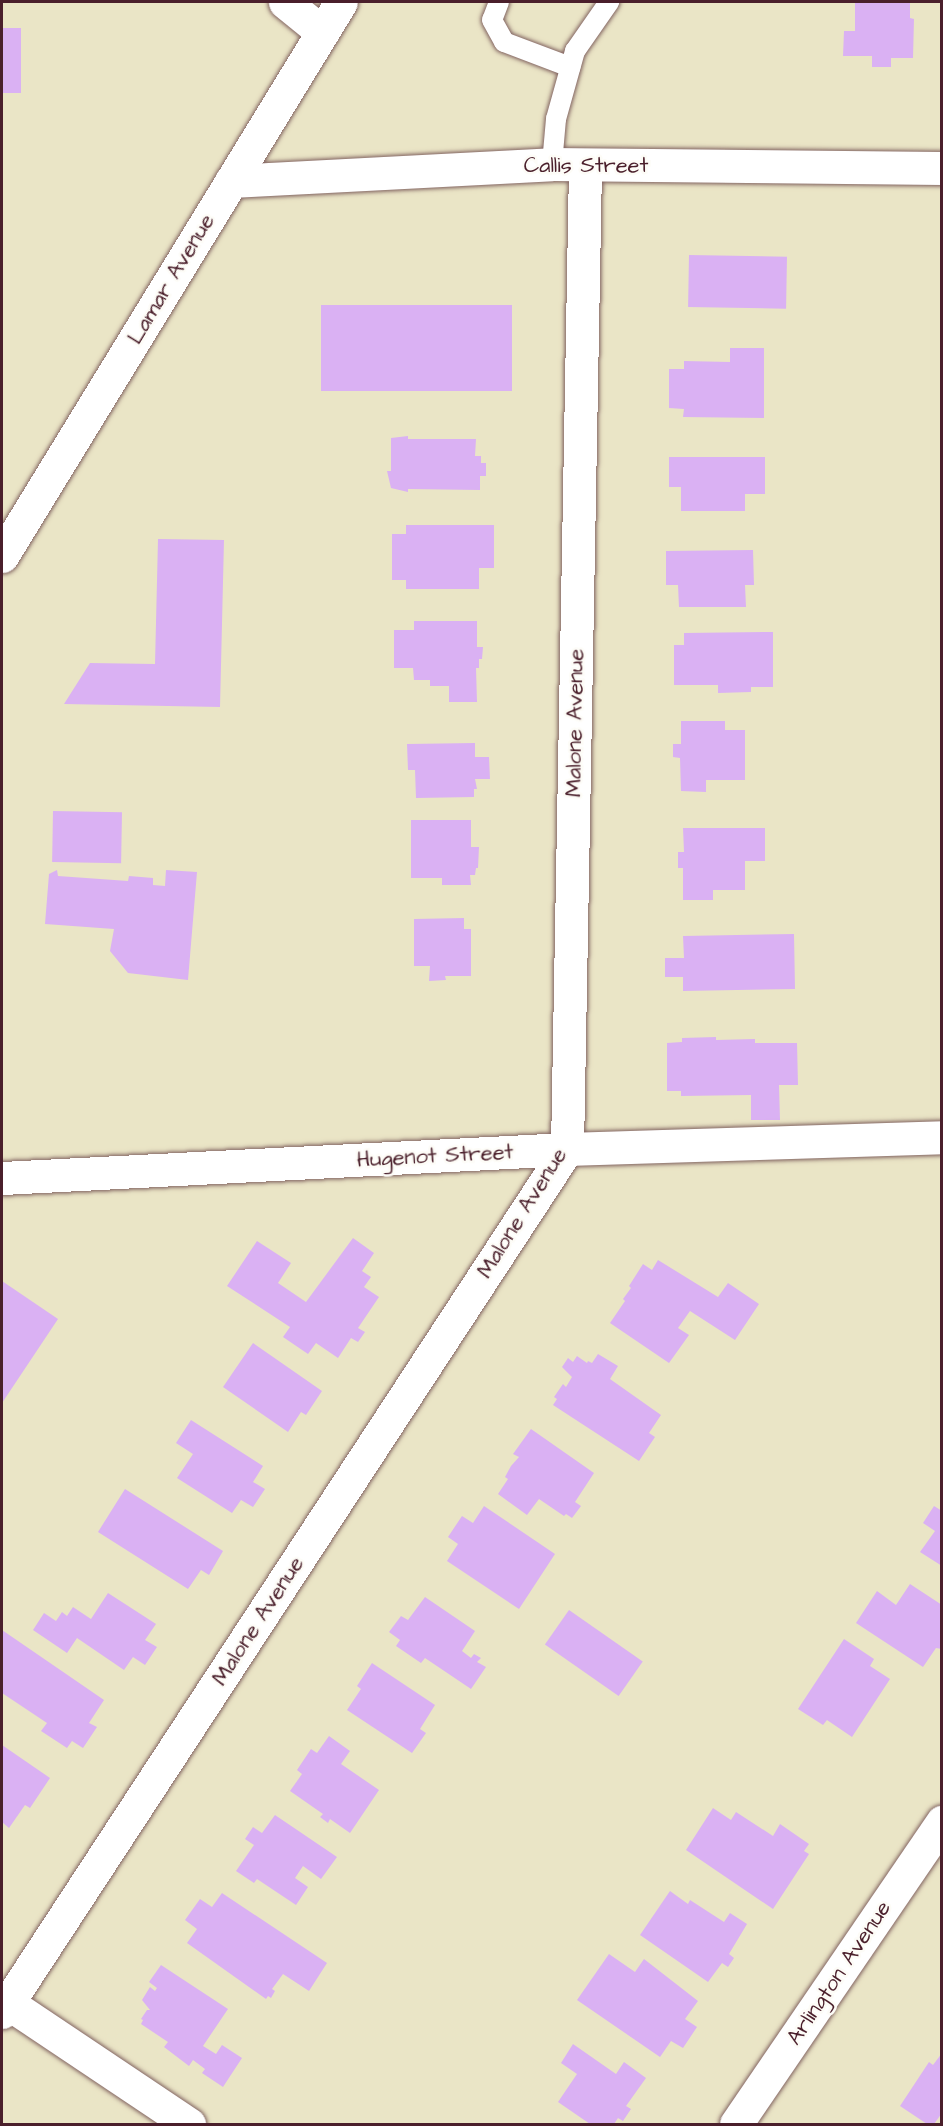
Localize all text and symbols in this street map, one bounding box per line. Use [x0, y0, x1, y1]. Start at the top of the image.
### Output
street label: Callis Street [524, 153, 648, 179]
street label: Lamar Avenue [122, 209, 220, 349]
street label: Malone Avenue [561, 649, 589, 797]
street label: Hugenot Street [356, 1139, 514, 1173]
street label: Malone Avenue [471, 1143, 573, 1283]
street label: Malone Avenue [207, 1552, 309, 1690]
street label: Arlington Avenue [781, 1896, 897, 2050]

